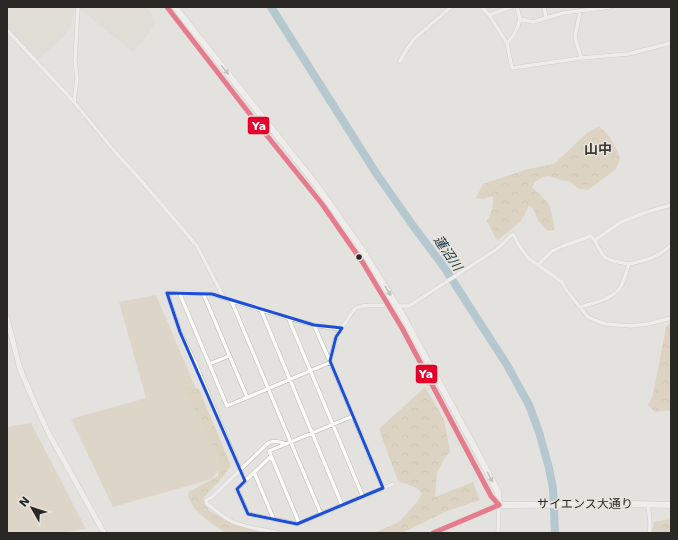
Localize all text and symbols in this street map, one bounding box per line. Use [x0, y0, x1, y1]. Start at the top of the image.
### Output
one-way arrow [221, 65, 230, 76]
line badge: Ya [247, 116, 270, 135]
text: Ya [251, 120, 266, 133]
district label: 山中 [584, 141, 612, 157]
water label: 蓮沼川 [431, 233, 466, 275]
unlabelled marker [354, 252, 364, 262]
one-way arrow [384, 285, 391, 297]
line badge: Ya [415, 364, 438, 384]
text: Ya [418, 368, 433, 381]
one-way arrow [486, 471, 493, 483]
north arrow [12, 488, 52, 528]
text: N [17, 494, 33, 510]
street label: サイエンス大通り [537, 497, 633, 511]

